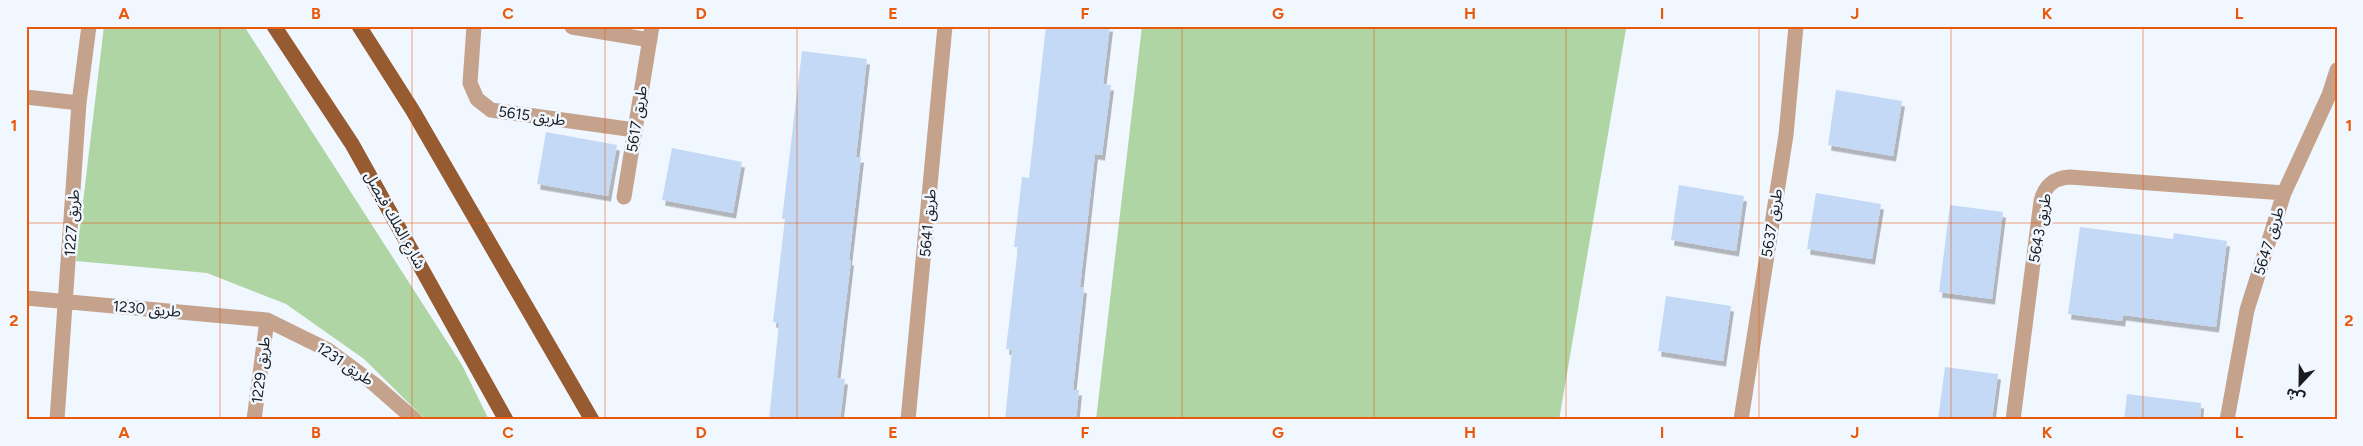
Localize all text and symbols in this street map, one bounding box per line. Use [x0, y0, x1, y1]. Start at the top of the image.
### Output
text: A [118, 4, 130, 23]
text: B [311, 4, 321, 23]
text: C [502, 4, 514, 23]
text: D [695, 4, 707, 23]
text: E [888, 4, 898, 23]
text: F [1081, 4, 1090, 23]
text: G [1272, 4, 1284, 23]
text: H [1464, 4, 1476, 23]
text: I [1660, 4, 1664, 23]
text: J [1851, 4, 1859, 23]
text: K [2042, 4, 2053, 23]
text: L [2235, 4, 2244, 23]
street label: طريق 5617 [623, 84, 652, 154]
street label: طريق 5615 [497, 102, 567, 131]
text: 1 [11, 116, 17, 135]
text: 1 [2346, 116, 2352, 135]
street label: شارع الملك فيصل [358, 168, 429, 274]
street label: طريق 5637 [1758, 187, 1787, 259]
street label: طريق 5641 [916, 188, 941, 258]
street label: طريق 1227 [61, 189, 84, 257]
street label: طريق 5643 [2025, 192, 2056, 264]
street label: طريق 5647 [2250, 205, 2289, 278]
street label: طريق 1230 [112, 297, 182, 322]
text: 2 [9, 311, 19, 330]
text: 2 [2344, 311, 2354, 330]
street label: طريق 1229 [248, 335, 275, 405]
street label: طريق 1231 [313, 338, 377, 390]
north arrow [2276, 358, 2326, 408]
text: ش [2283, 384, 2307, 407]
text: A [118, 423, 130, 442]
text: B [311, 423, 321, 442]
text: C [502, 423, 514, 442]
text: D [695, 423, 707, 442]
text: E [888, 423, 898, 442]
text: F [1081, 423, 1090, 442]
text: G [1272, 423, 1284, 442]
text: H [1464, 423, 1476, 442]
text: I [1660, 423, 1664, 442]
text: J [1851, 423, 1859, 442]
text: K [2042, 423, 2053, 442]
text: L [2235, 423, 2244, 442]

